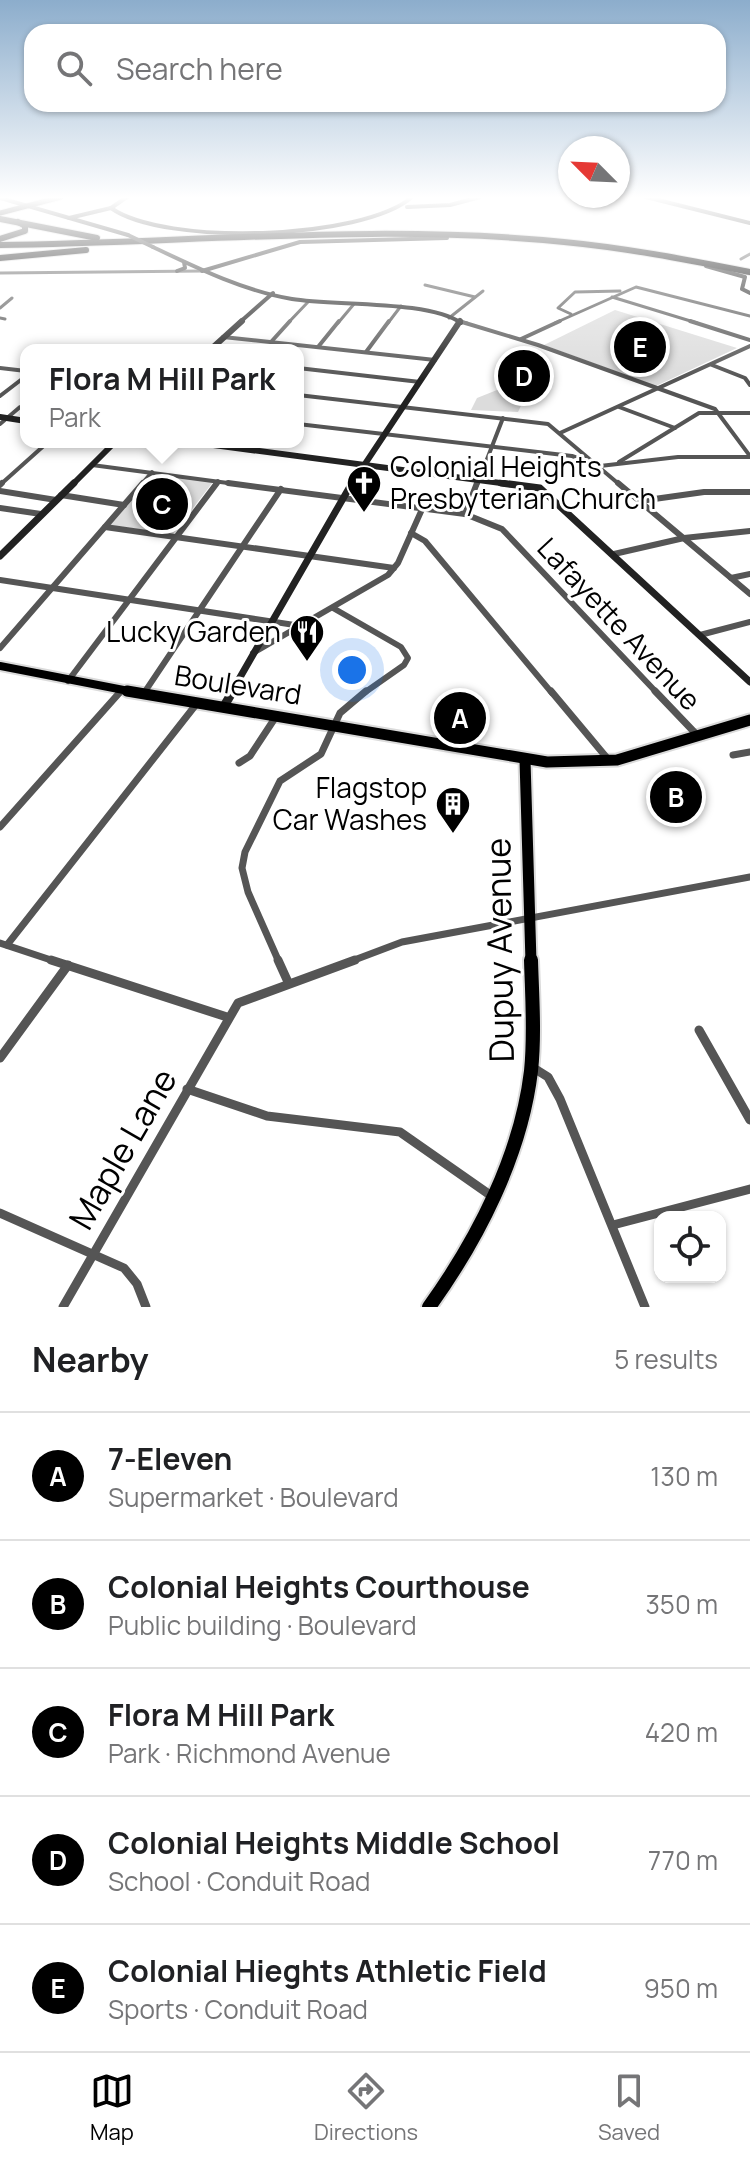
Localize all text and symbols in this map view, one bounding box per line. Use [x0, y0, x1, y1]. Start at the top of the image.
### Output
search box [24, 24, 726, 112]
icon: search [52, 46, 96, 90]
text: Search here [116, 48, 283, 89]
north arrow [558, 136, 630, 208]
pin: E [614, 317, 666, 377]
popup [20, 344, 304, 448]
pin: D [498, 346, 550, 406]
text: Flora M Hill Park [49, 358, 275, 399]
text: Park [49, 399, 101, 435]
place label: Colonial Heights Presbyterian Church [390, 447, 656, 517]
church icon: Colonial Heights Presbyterian Church [345, 464, 383, 514]
pin: C [136, 474, 188, 534]
street label: Lafayette Avenue [530, 529, 710, 718]
place label: Lucky Garden [106, 612, 281, 650]
restaurant icon: Lucky Garden [288, 613, 326, 663]
your location [332, 650, 372, 690]
street label: Boulevard [172, 655, 304, 713]
pin: A [434, 688, 486, 748]
pin: B [650, 767, 702, 827]
place label: Flagstop Car Washes [273, 768, 427, 838]
building icon: Flagstop Car Washes [434, 785, 472, 835]
street label: Dupuy Avenue [474, 837, 524, 1063]
street label: Maple Lane [58, 1060, 187, 1237]
map controls [654, 1211, 726, 1283]
button: locate [654, 1211, 726, 1283]
text: Nearby [32, 1336, 148, 1382]
text: 5 results [614, 1341, 718, 1377]
text: 7-Eleven [108, 1438, 232, 1479]
text: A [49, 1458, 67, 1494]
text: 130 m [650, 1458, 718, 1494]
text: Supermarket · Boulevard [108, 1479, 399, 1515]
text: Colonial Heights Courthouse [108, 1566, 530, 1607]
text: B [50, 1586, 66, 1622]
text: 350 m [645, 1586, 718, 1622]
text: Public building · Boulevard [108, 1607, 417, 1643]
text: Flora M Hill Park [108, 1694, 334, 1735]
text: C [48, 1714, 68, 1750]
text: 420 m [645, 1714, 718, 1750]
text: Park · Richmond Avenue [108, 1735, 391, 1771]
text: Colonial Heights Middle School [108, 1822, 560, 1863]
text: D [49, 1842, 67, 1878]
text: 770 m [648, 1842, 718, 1878]
text: School · Conduit Road [108, 1863, 370, 1899]
text: Colonial Hieghts Athletic Field [108, 1950, 547, 1991]
text: E [50, 1970, 66, 2006]
text: 950 m [644, 1970, 718, 2006]
text: Sports · Conduit Road [108, 1991, 368, 2027]
tab: Map [90, 2069, 134, 2147]
tab: Directions [314, 2069, 418, 2147]
tab: Saved [598, 2069, 660, 2147]

